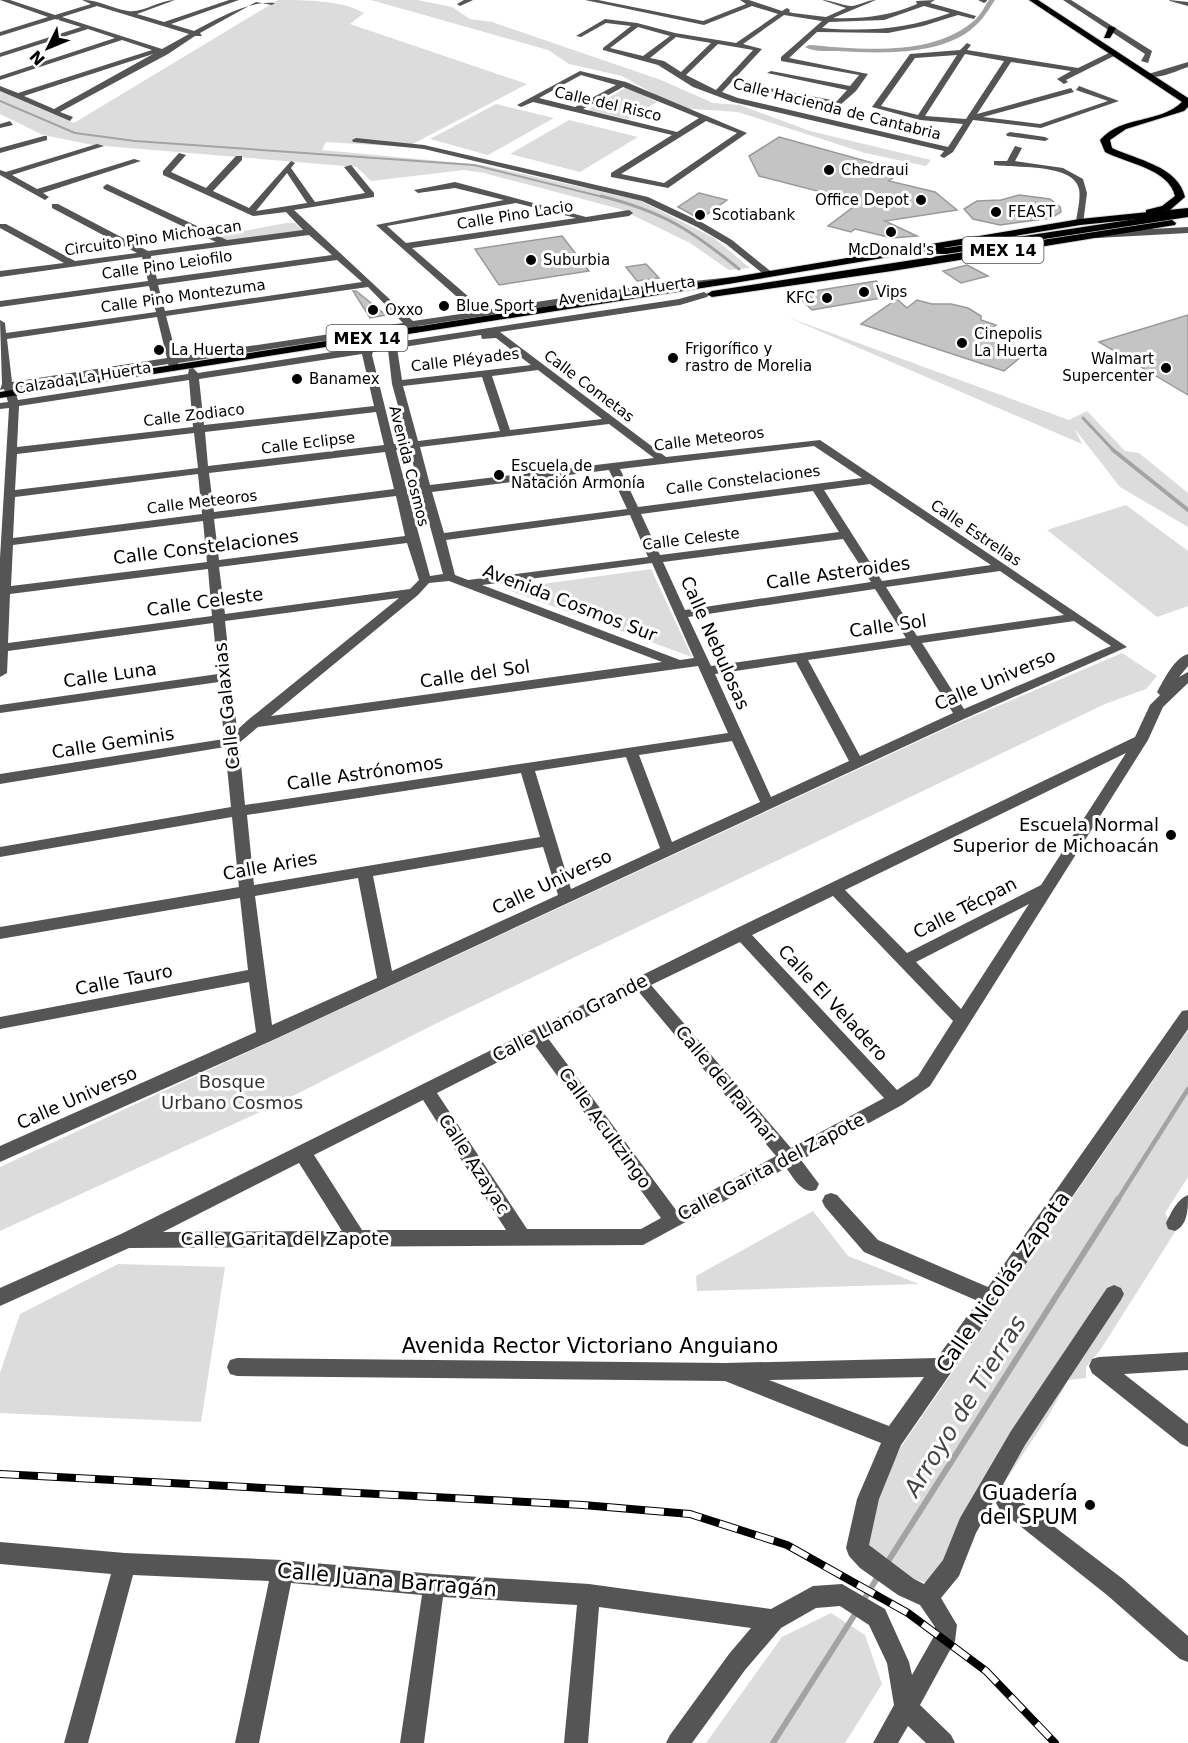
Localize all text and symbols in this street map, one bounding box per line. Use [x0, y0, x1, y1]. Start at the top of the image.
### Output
north arrow [18, 18, 78, 78]
text: N [26, 47, 49, 69]
street label: Calle Hacienda de Cantabria [731, 74, 943, 144]
street label: Calle del Risco [553, 83, 663, 125]
place label: Chedraui [841, 161, 909, 179]
marker: Chedraui [822, 163, 836, 177]
place label: Office Depot [815, 191, 909, 209]
marker: Office Depot [914, 193, 928, 207]
street label: Calle Pino Lacio [456, 197, 574, 233]
place label: FEAST [1008, 203, 1056, 221]
marker: FEAST [989, 205, 1003, 219]
place label: Scotiabank [712, 206, 795, 224]
marker: Scotiabank [693, 208, 707, 222]
street label: Circuito Pino Michoacan [63, 217, 243, 259]
marker: McDonald's [884, 225, 898, 239]
road number: MEX 14 [962, 237, 1044, 263]
place label: McDonald's [848, 241, 934, 259]
street label: Calle Pino Leiofilo [100, 247, 234, 283]
place label: Suburbia [543, 251, 610, 269]
marker: Suburbia [524, 253, 538, 267]
street label: Avenida La Huerta [557, 272, 697, 310]
street label: Calle Pino Montezuma [99, 276, 267, 316]
place label: Vips [876, 283, 908, 301]
marker: Vips [857, 285, 871, 299]
place label: KFC [786, 289, 815, 307]
marker: KFC [820, 291, 834, 305]
place label: Blue Sport [456, 297, 534, 315]
marker: Blue Sport [437, 299, 451, 313]
place label: Oxxo [385, 301, 423, 319]
marker: Oxxo [366, 303, 380, 317]
road number: MEX 14 [326, 325, 407, 351]
place label: Cinepolis La Huerta [974, 325, 1048, 360]
marker: Cinepolis La Huerta [955, 336, 969, 350]
place label: Frigorífico y rastro de Morelia [685, 340, 812, 375]
place label: La Huerta [171, 341, 245, 359]
marker: La Huerta [152, 343, 166, 357]
street label: Calle Pléyades [410, 344, 520, 376]
street label: Calle Cometas [540, 346, 638, 426]
place label: Walmart Supercenter [1062, 350, 1155, 385]
marker: Frigorífico y rastro de Morelia [666, 351, 680, 365]
street label: Calzada La Huerta [13, 358, 153, 398]
marker: Walmart Supercenter [1159, 361, 1173, 375]
place label: Banamex [309, 370, 380, 388]
marker: Banamex [290, 372, 304, 386]
street label: Calle Zodiaco [142, 400, 246, 430]
street label: Avenida Cosmos [385, 404, 433, 528]
street label: Calle Meteoros [653, 423, 766, 455]
street label: Calle Eclipse [260, 428, 356, 458]
place label: Escuela de Natación Armonía [511, 457, 645, 492]
street label: Calle Constelaciones [665, 462, 821, 498]
marker: Escuela de Natación Armonía [492, 468, 506, 482]
street label: Calle Meteoros [146, 486, 259, 518]
street label: Calle Estrellas [927, 496, 1025, 570]
street label: Calle Celeste [641, 524, 741, 554]
street label: Calle Constelaciones [112, 525, 300, 568]
street label: Calle Asteroides [765, 552, 911, 593]
street label: Avenida Cosmos Sur [480, 560, 661, 646]
street label: Calle Nebulosas [677, 573, 754, 713]
street label: Calle Celeste [145, 583, 265, 620]
street label: Calle Sol [848, 610, 928, 641]
street label: Calle Galaxias [209, 642, 244, 771]
street label: Calle Universo [931, 645, 1059, 715]
street label: Calle del Sol [418, 655, 531, 692]
street label: Calle Luna [62, 658, 158, 691]
street label: Calle Geminis [50, 722, 176, 763]
street label: Calle Astrónomos [285, 751, 444, 794]
place label: Escuela Normal Superior de Michoacán [953, 814, 1159, 856]
marker: Escuela Normal Superior de Michoacán [1164, 828, 1178, 842]
street label: Calle Universo [489, 845, 615, 918]
street label: Calle Aries [221, 847, 319, 884]
street label: Calle Técpan [910, 873, 1020, 943]
street label: Calle El Veladero [774, 940, 893, 1065]
street label: Calle Tauro [73, 960, 174, 999]
street label: Calle Llano Grande [489, 969, 651, 1066]
street label: Calle del Palmar [672, 1021, 782, 1147]
street label: Calle Universo [13, 1062, 140, 1133]
street label: Calle Acultzingo [555, 1063, 656, 1192]
park label: Bosque Urbano Cosmos [161, 1071, 303, 1113]
street label: Calle Garita del Zapote [674, 1108, 868, 1225]
street label: Calle Azayac [434, 1110, 514, 1218]
street label: Calle Nicolás Zapata [931, 1187, 1075, 1377]
street label: Calle Garita del Zapote [181, 1228, 389, 1249]
water label: Arroyo de Tierras [897, 1310, 1032, 1503]
street label: Avenida Rector Victoriano Anguiano [402, 1334, 778, 1358]
place label: Guadería del SPUM [980, 1481, 1078, 1529]
marker: Guadería del SPUM [1083, 1498, 1097, 1512]
street label: Calle Juana Barragán [276, 1558, 498, 1602]

